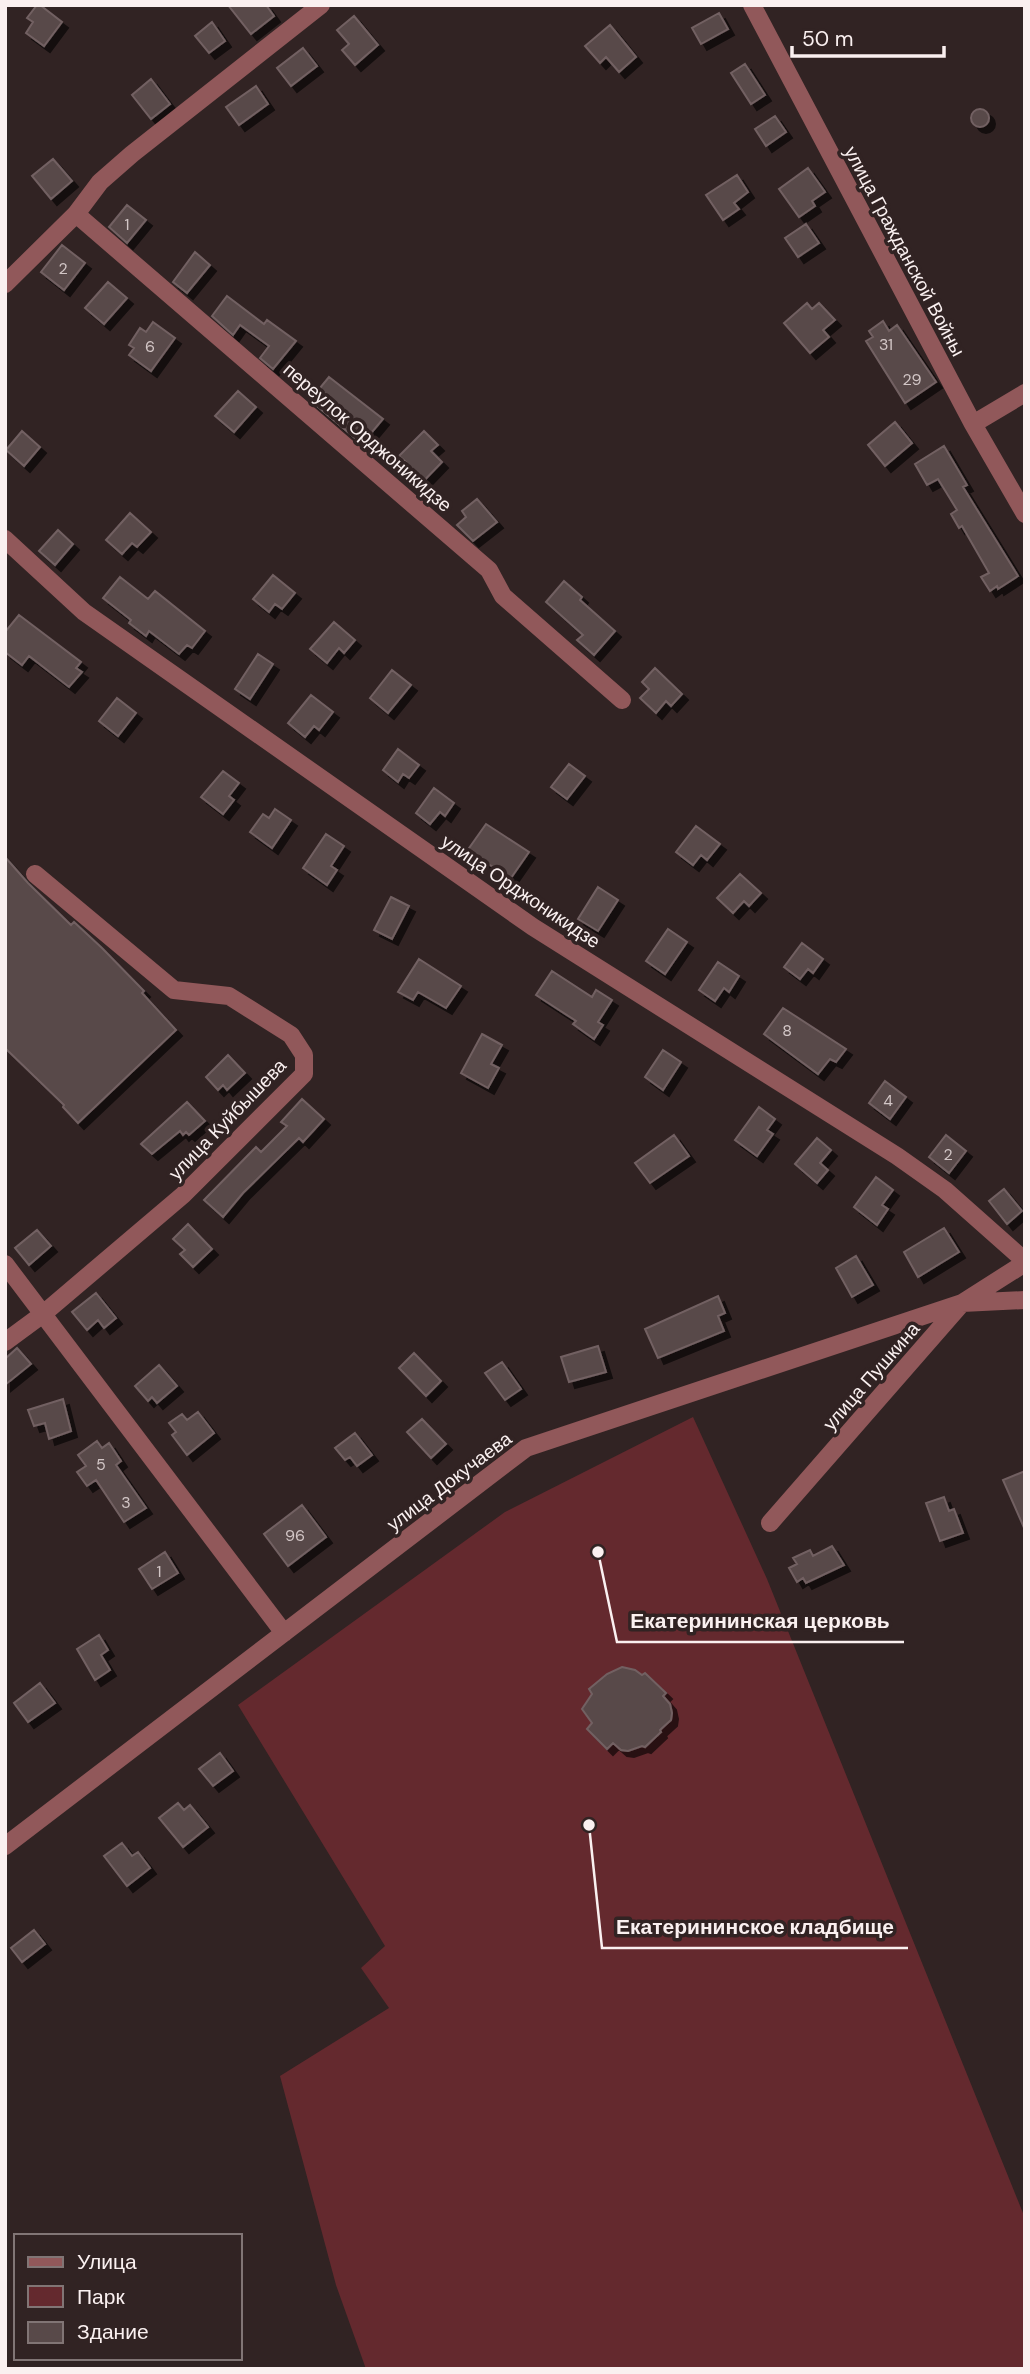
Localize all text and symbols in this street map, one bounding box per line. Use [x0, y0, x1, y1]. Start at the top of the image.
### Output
scale bar [792, 14, 944, 58]
text: 50 m [802, 25, 853, 53]
street label: улица Гражданской Войны [838, 142, 971, 361]
house number: 1 [125, 214, 130, 235]
house number: 2 [58, 258, 68, 279]
house number: 31 [879, 334, 893, 355]
house number: 6 [145, 336, 155, 357]
street label: переулок Орджоникидзе [278, 357, 457, 518]
house number: 29 [902, 369, 922, 390]
street label: улица Орджоникидзе [436, 829, 605, 954]
house number: 8 [782, 1020, 792, 1041]
street label: улица Куйбышева [163, 1053, 292, 1185]
house number: 4 [883, 1090, 893, 1111]
house number: 2 [943, 1144, 953, 1165]
street label: улица Пушкина [817, 1317, 926, 1436]
street label: улица Докучаева [382, 1426, 517, 1537]
house number: 5 [96, 1454, 106, 1475]
house number: 3 [121, 1492, 131, 1513]
house number: 96 [285, 1525, 305, 1546]
house number: 1 [157, 1561, 162, 1582]
callout: Екатерининская церковь [617, 1600, 904, 1642]
text: Екатерининская церковь [630, 1607, 890, 1635]
callout: Екатерининское кладбище [602, 1906, 908, 1948]
text: Екатерининское кладбище [616, 1913, 894, 1941]
legend [14, 2234, 242, 2360]
text: Улица [77, 2248, 137, 2276]
text: Парк [77, 2283, 125, 2311]
text: Здание [77, 2318, 149, 2346]

